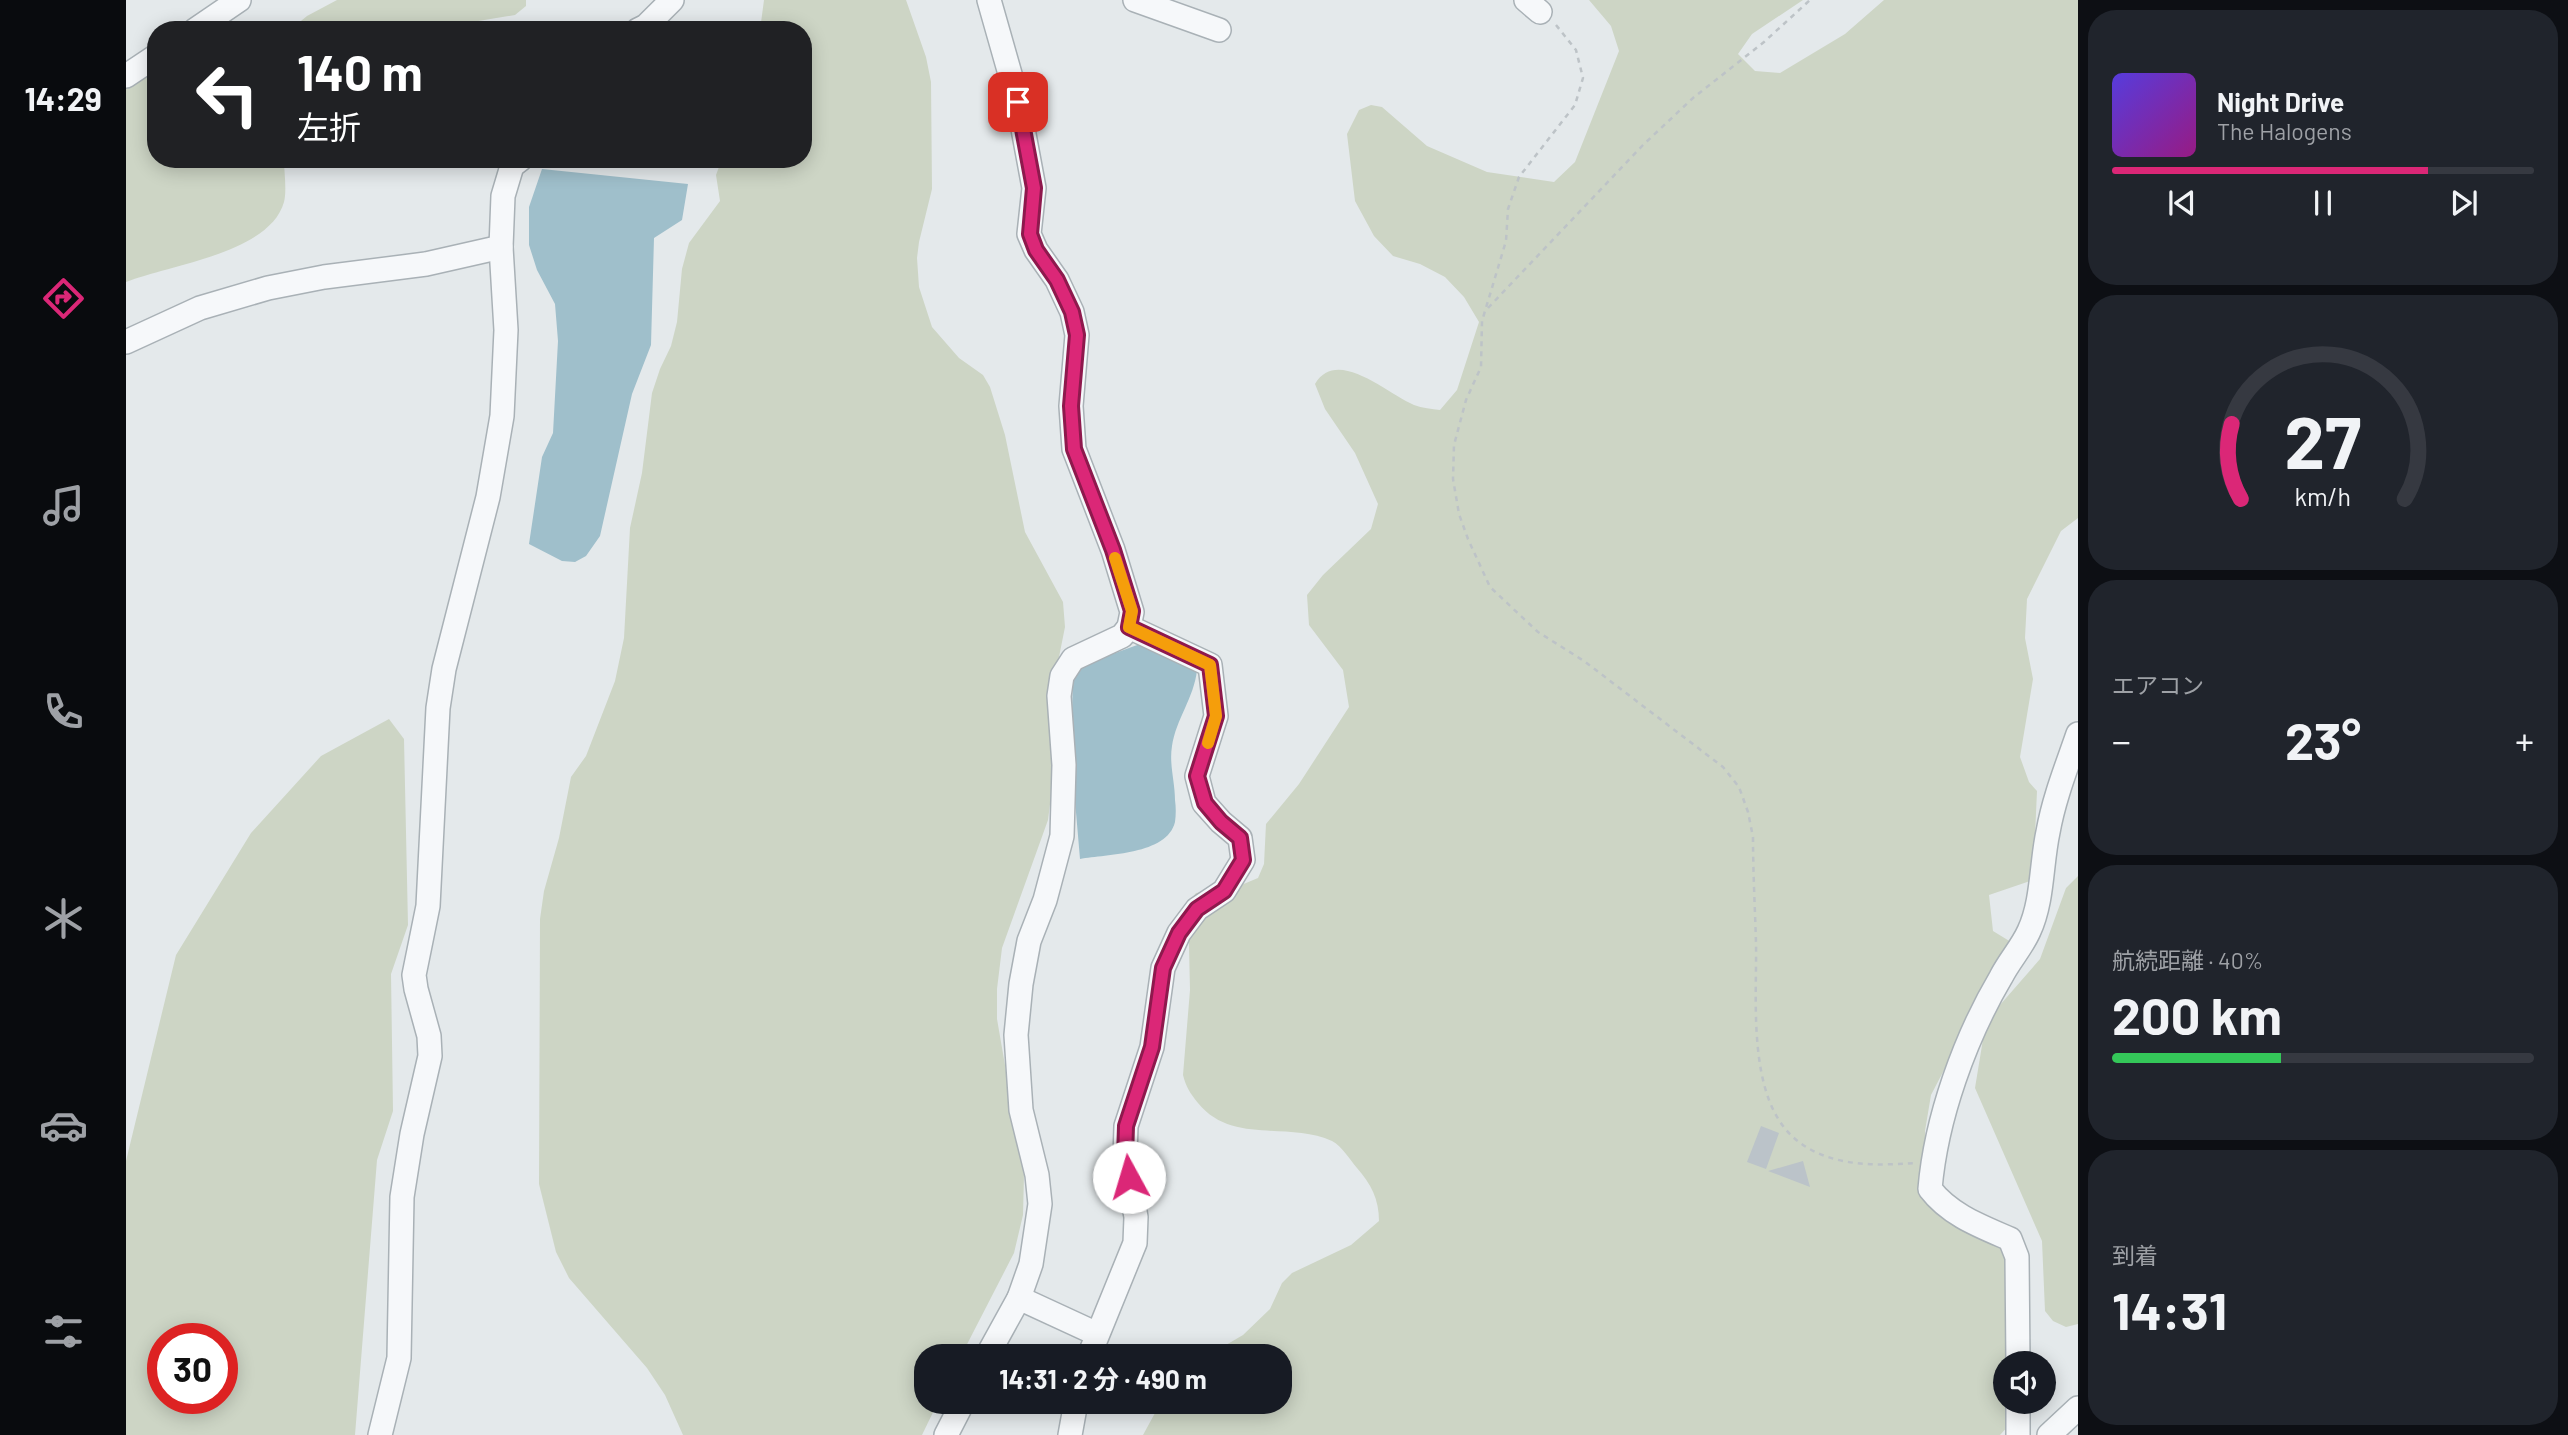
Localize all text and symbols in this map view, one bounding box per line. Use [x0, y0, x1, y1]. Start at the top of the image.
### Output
text: 140 m [297, 42, 423, 101]
icon: left [182, 49, 273, 140]
pin [988, 72, 1048, 132]
text: 14:29 [24, 79, 102, 117]
icon: arrive [999, 83, 1037, 121]
text: Night Drive [2217, 86, 2344, 117]
text: 左折 [297, 107, 361, 145]
text: The Halogens [2217, 117, 2352, 145]
icon: previous [2163, 184, 2201, 222]
icon: pause [2304, 184, 2342, 222]
icon: next [2445, 184, 2483, 222]
icon: directions [39, 274, 88, 323]
text: 27 [2285, 396, 2361, 484]
text: km/h [2295, 480, 2351, 510]
icon: music [39, 481, 88, 530]
text: エアコン [2112, 671, 2204, 699]
icon: phone [39, 687, 88, 736]
text: 23° [2285, 708, 2361, 770]
text: − [2112, 717, 2131, 763]
text: + [2515, 717, 2534, 763]
icon: climate [39, 894, 88, 943]
text: 航続距離 · 40% [2112, 946, 2263, 974]
text: 200 km [2112, 983, 2282, 1045]
icon: car [39, 1101, 88, 1150]
position arrow [1092, 1140, 1166, 1214]
text: 到着 [2112, 1241, 2158, 1269]
text: 14:31 [2112, 1278, 2227, 1340]
icon: filters [39, 1307, 88, 1356]
speed limit sign: 30 [147, 1323, 238, 1414]
map controls [1993, 1351, 2056, 1414]
button: sound [1993, 1351, 2056, 1414]
text: 14:31 · 2 分 · 490 m [999, 1363, 1207, 1394]

